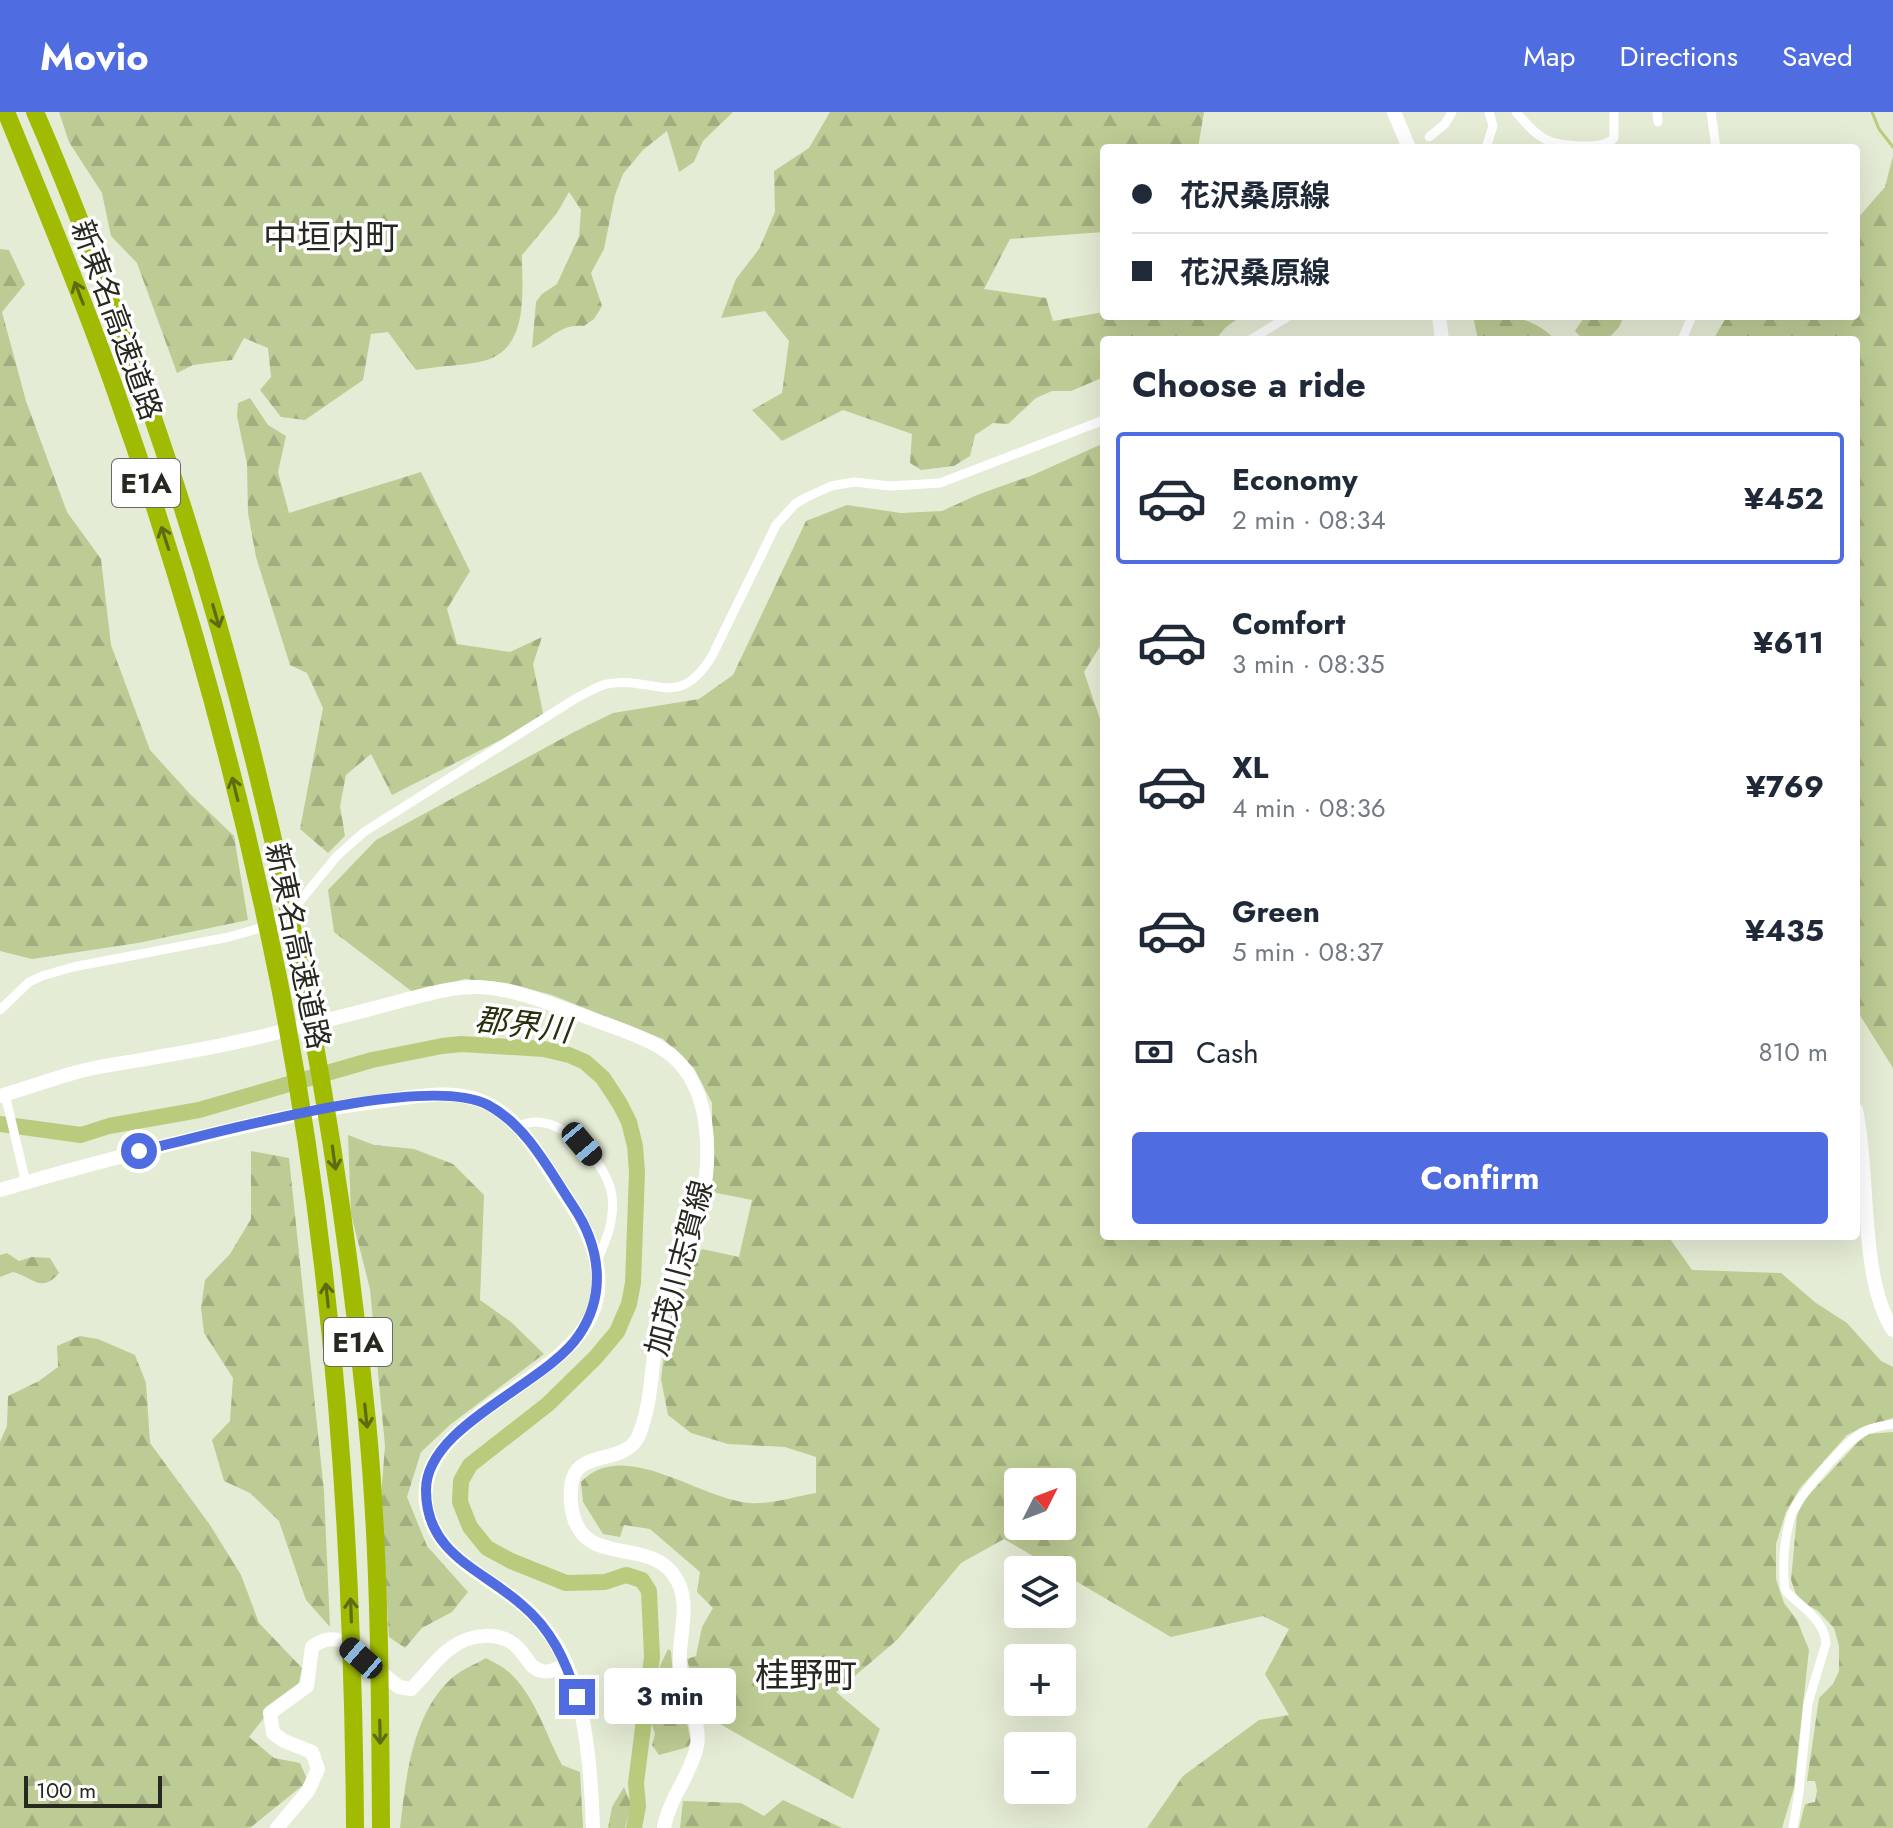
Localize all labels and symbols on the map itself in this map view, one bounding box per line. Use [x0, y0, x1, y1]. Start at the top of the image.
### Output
district label: 中垣内町 [263, 213, 399, 262]
street label: 新東名高速道路 [61, 214, 173, 426]
one-way arrow [71, 281, 85, 306]
road number: E1A [112, 459, 180, 507]
one-way arrow [156, 526, 171, 551]
one-way arrow [209, 602, 224, 628]
one-way arrow [227, 776, 242, 802]
street label: 新東名高速道路 [255, 839, 341, 1053]
water label: 郡界川 [473, 996, 576, 1054]
car [557, 1118, 607, 1170]
route start [121, 1133, 157, 1169]
one-way arrow [327, 1145, 342, 1170]
street label: 加茂川志賀線 [635, 1176, 723, 1360]
one-way arrow [319, 1282, 334, 1309]
road number: E1A [324, 1318, 392, 1366]
one-way arrow [359, 1402, 374, 1429]
north arrow [1004, 1468, 1076, 1540]
one-way arrow [344, 1597, 359, 1624]
car [335, 1633, 387, 1683]
district label: 桂野町 [755, 1651, 857, 1700]
callout: 3 min [605, 1669, 737, 1725]
route end [559, 1679, 595, 1715]
one-way arrow [372, 1718, 388, 1745]
scale bar [24, 1772, 162, 1808]

